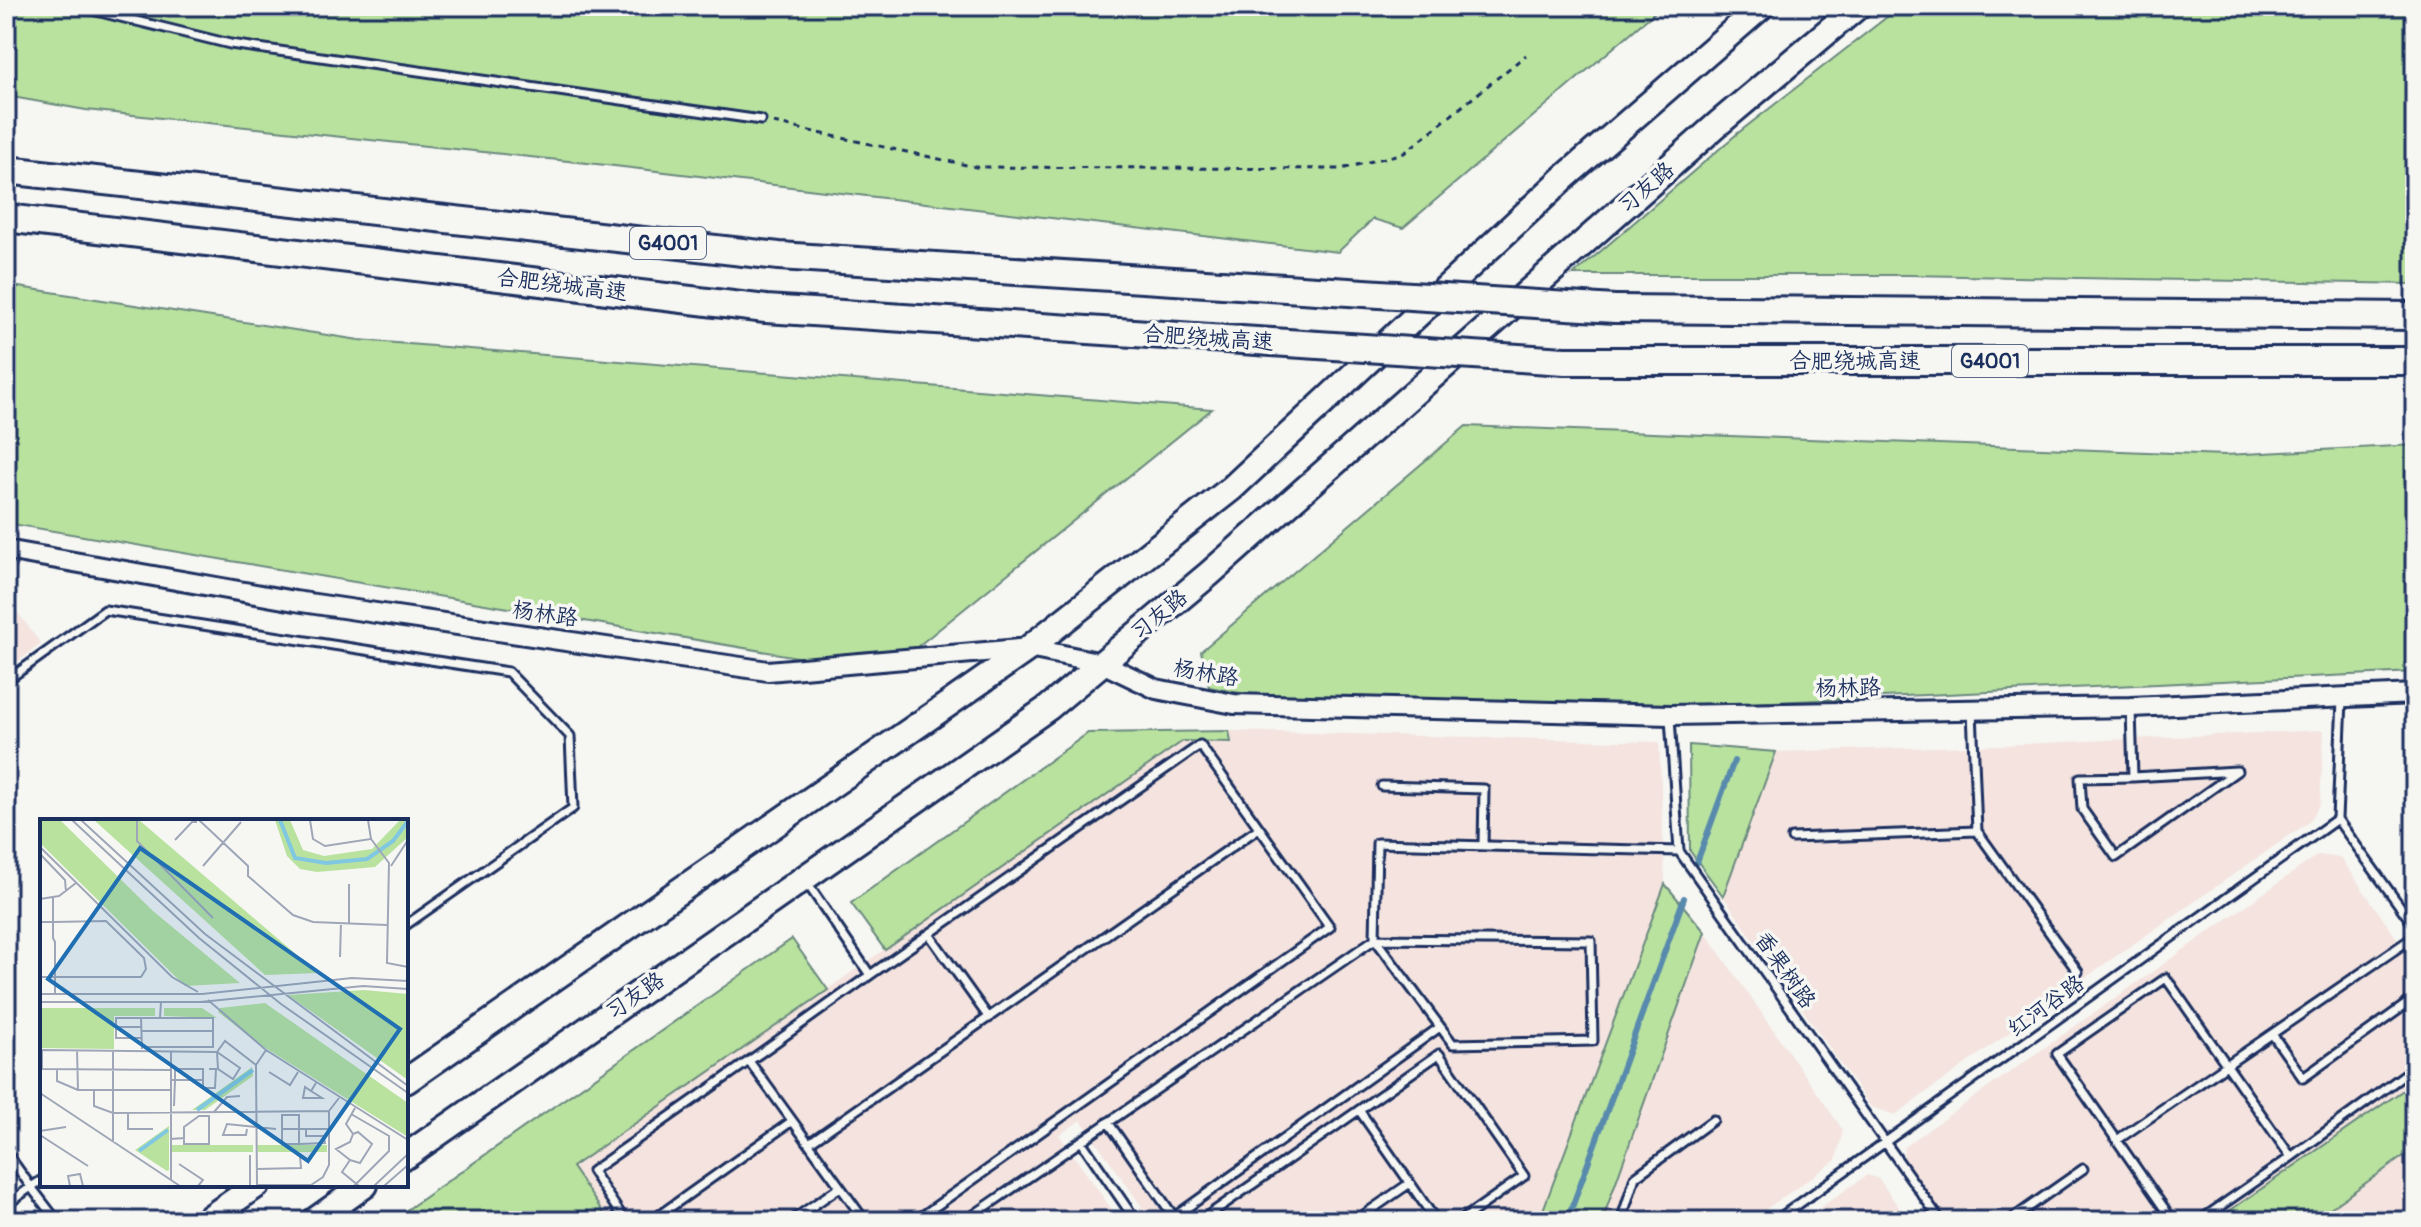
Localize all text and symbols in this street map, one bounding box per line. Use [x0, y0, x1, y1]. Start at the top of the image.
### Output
street label: 习友路 [1612, 156, 1680, 220]
road number: G4001 [630, 227, 706, 259]
street label: 合肥绕城高速 [495, 263, 629, 307]
street label: 合肥绕城高速 [1141, 319, 1275, 357]
road number: G4001 [1952, 345, 2028, 377]
street label: 合肥绕城高速 [1789, 347, 1921, 375]
street label: 习友路 [1125, 583, 1193, 647]
street label: 杨林路 [510, 596, 580, 632]
street label: 杨林路 [1171, 653, 1241, 693]
street label: 杨林路 [1815, 673, 1881, 703]
inset map [40, 819, 408, 1187]
street label: 香果树路 [1748, 926, 1822, 1014]
street label: 习友路 [600, 966, 670, 1026]
street label: 红河谷路 [2002, 969, 2090, 1043]

